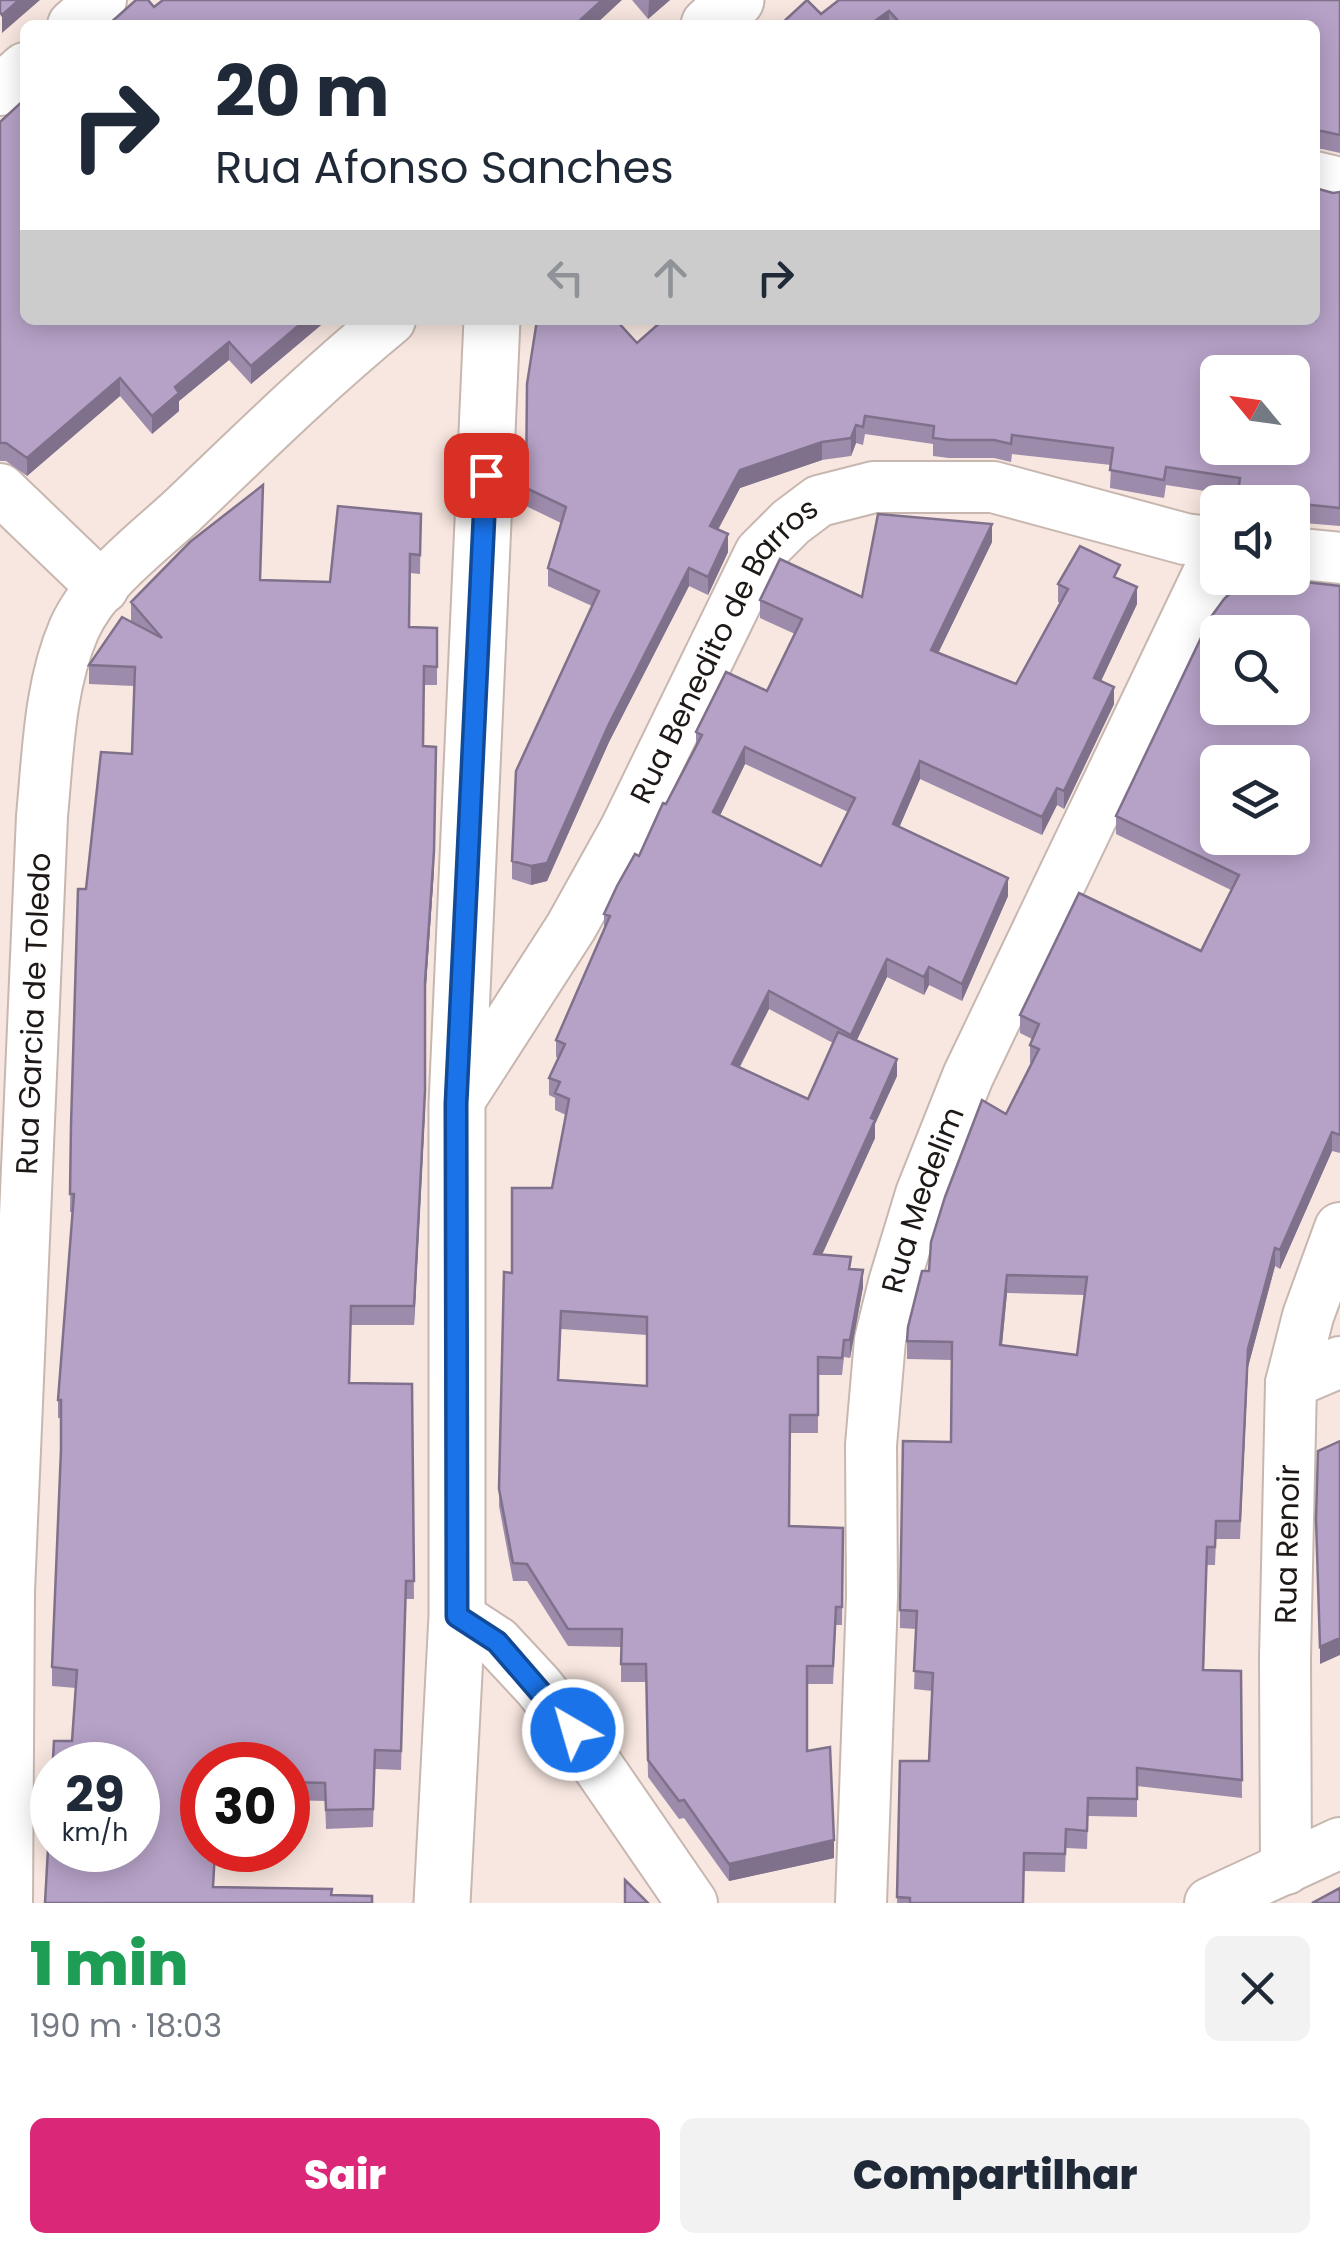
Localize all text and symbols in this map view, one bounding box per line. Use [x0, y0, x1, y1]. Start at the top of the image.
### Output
text: 20 m [215, 42, 390, 141]
icon: right [50, 60, 180, 190]
text: Rua Afonso Sanches [215, 136, 674, 199]
icon: left [538, 250, 593, 305]
icon: ahead [643, 250, 698, 305]
icon: right [748, 250, 803, 305]
north arrow [1200, 355, 1310, 465]
map controls [1200, 355, 1310, 855]
pin [444, 433, 529, 518]
icon: arrive [459, 448, 514, 503]
button: sound [1200, 485, 1310, 595]
street label: Rua Benedito de Barros [619, 487, 827, 811]
button: search [1200, 615, 1310, 725]
button: layers [1200, 745, 1310, 855]
street label: Rua Garcia de Toledo [5, 852, 61, 1175]
street label: Rua Medelim [870, 1100, 975, 1297]
street label: Rua Renoir [1264, 1464, 1310, 1624]
position arrow [521, 1678, 625, 1782]
speed limit sign: 30 [180, 1742, 310, 1872]
text: 29 [65, 1759, 125, 1830]
text: km/h [62, 1815, 128, 1850]
text: 1 min [30, 1922, 188, 2006]
button: close [1205, 1936, 1310, 2041]
text: 190 m · 18:03 [30, 2003, 222, 2048]
button: Sair [30, 2118, 660, 2233]
button: Compartilhar [680, 2118, 1310, 2233]

